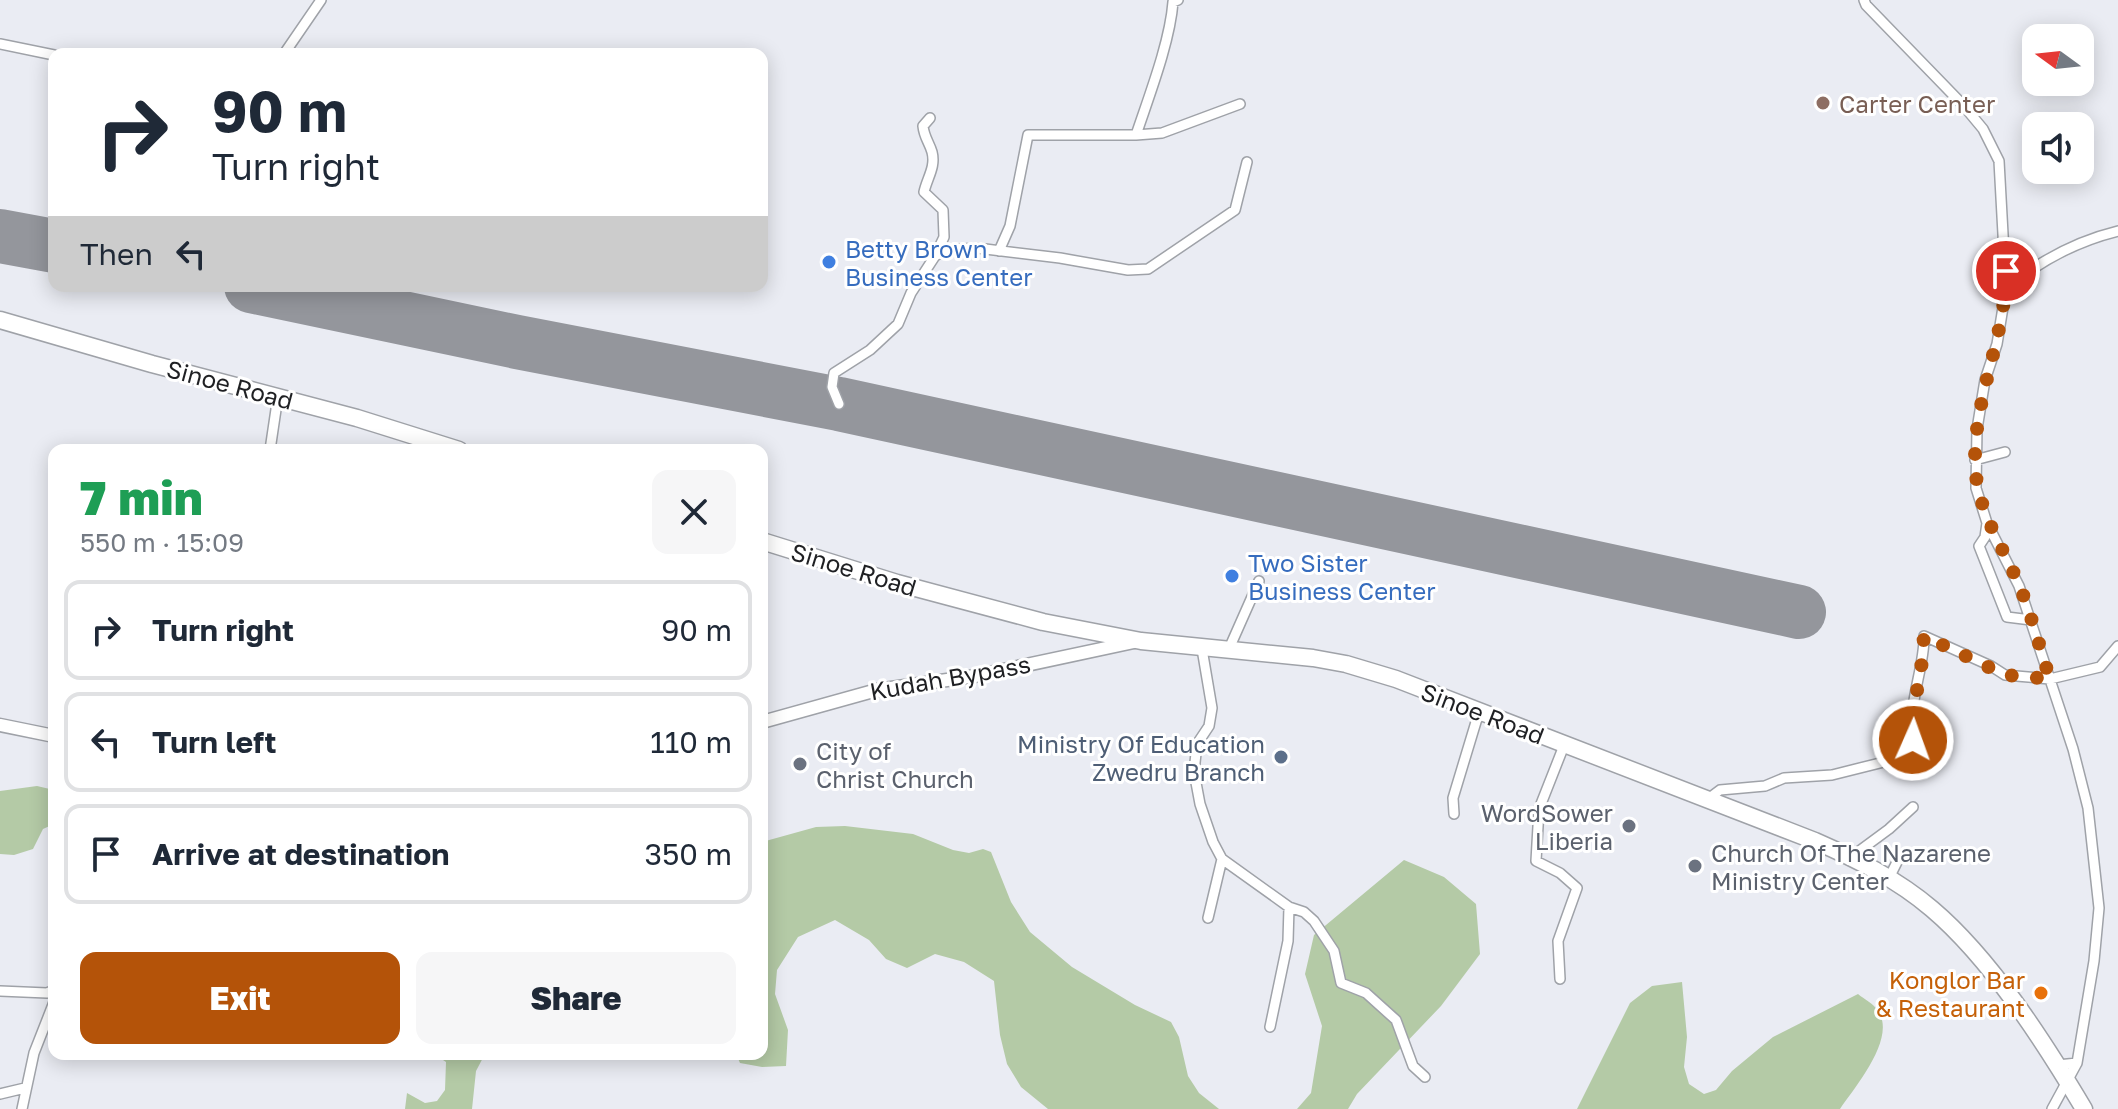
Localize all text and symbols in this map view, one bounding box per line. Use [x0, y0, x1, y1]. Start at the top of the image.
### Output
north arrow [2022, 24, 2094, 96]
map controls [2022, 24, 2094, 184]
text: 90 m [212, 77, 347, 144]
icon: right [80, 80, 184, 184]
place label: Carter Center [1839, 89, 1995, 118]
marker: Carter Center [1814, 94, 1832, 112]
button: sound [2022, 112, 2094, 184]
text: Turn right [212, 145, 380, 188]
icon: left [169, 232, 213, 276]
place label: Betty Brown Business Center [845, 234, 1033, 291]
text: Then [80, 236, 153, 272]
pin [1972, 237, 2040, 305]
icon: arrive [1984, 249, 2028, 293]
marker: Betty Brown Business Center [820, 253, 838, 271]
street label: Sinoe Road [164, 353, 296, 415]
text: 7 min [80, 468, 203, 526]
button: close [652, 470, 736, 554]
text: 550 m · 15:09 [80, 527, 244, 558]
street label: Sinoe Road [788, 536, 920, 602]
place label: Two Sister Business Center [1248, 548, 1436, 605]
marker: Two Sister Business Center [1223, 567, 1241, 585]
icon: right [84, 608, 128, 652]
text: Turn right [152, 612, 294, 648]
text: 90 m [661, 612, 732, 648]
street label: Kudah Bypass [867, 649, 1033, 705]
street label: Sinoe Road [1417, 676, 1549, 750]
position arrow [1871, 698, 1955, 782]
icon: left [84, 720, 128, 764]
text: Turn left [152, 724, 277, 760]
text: 110 m [650, 724, 732, 760]
place label: Ministry Of Education Zwedru Branch [1017, 729, 1265, 786]
place label: City of Christ Church [816, 736, 974, 793]
marker: Ministry Of Education Zwedru Branch [1272, 748, 1290, 766]
marker: City of Christ Church [791, 755, 809, 773]
place label: WordSower Liberia [1481, 798, 1613, 855]
marker: WordSower Liberia [1620, 817, 1638, 835]
icon: arrive [84, 832, 128, 876]
text: Arrive at destination [152, 836, 449, 872]
text: 350 m [644, 836, 732, 872]
place label: Church Of The Nazarene Ministry Center [1711, 838, 1991, 895]
marker: Church Of The Nazarene Ministry Center [1686, 857, 1704, 875]
button: Exit [80, 952, 400, 1044]
button: Share [416, 952, 736, 1044]
place label: Konglor Bar & Restaurant [1876, 965, 2025, 1022]
marker: Konglor Bar & Restaurant [2032, 984, 2050, 1002]

